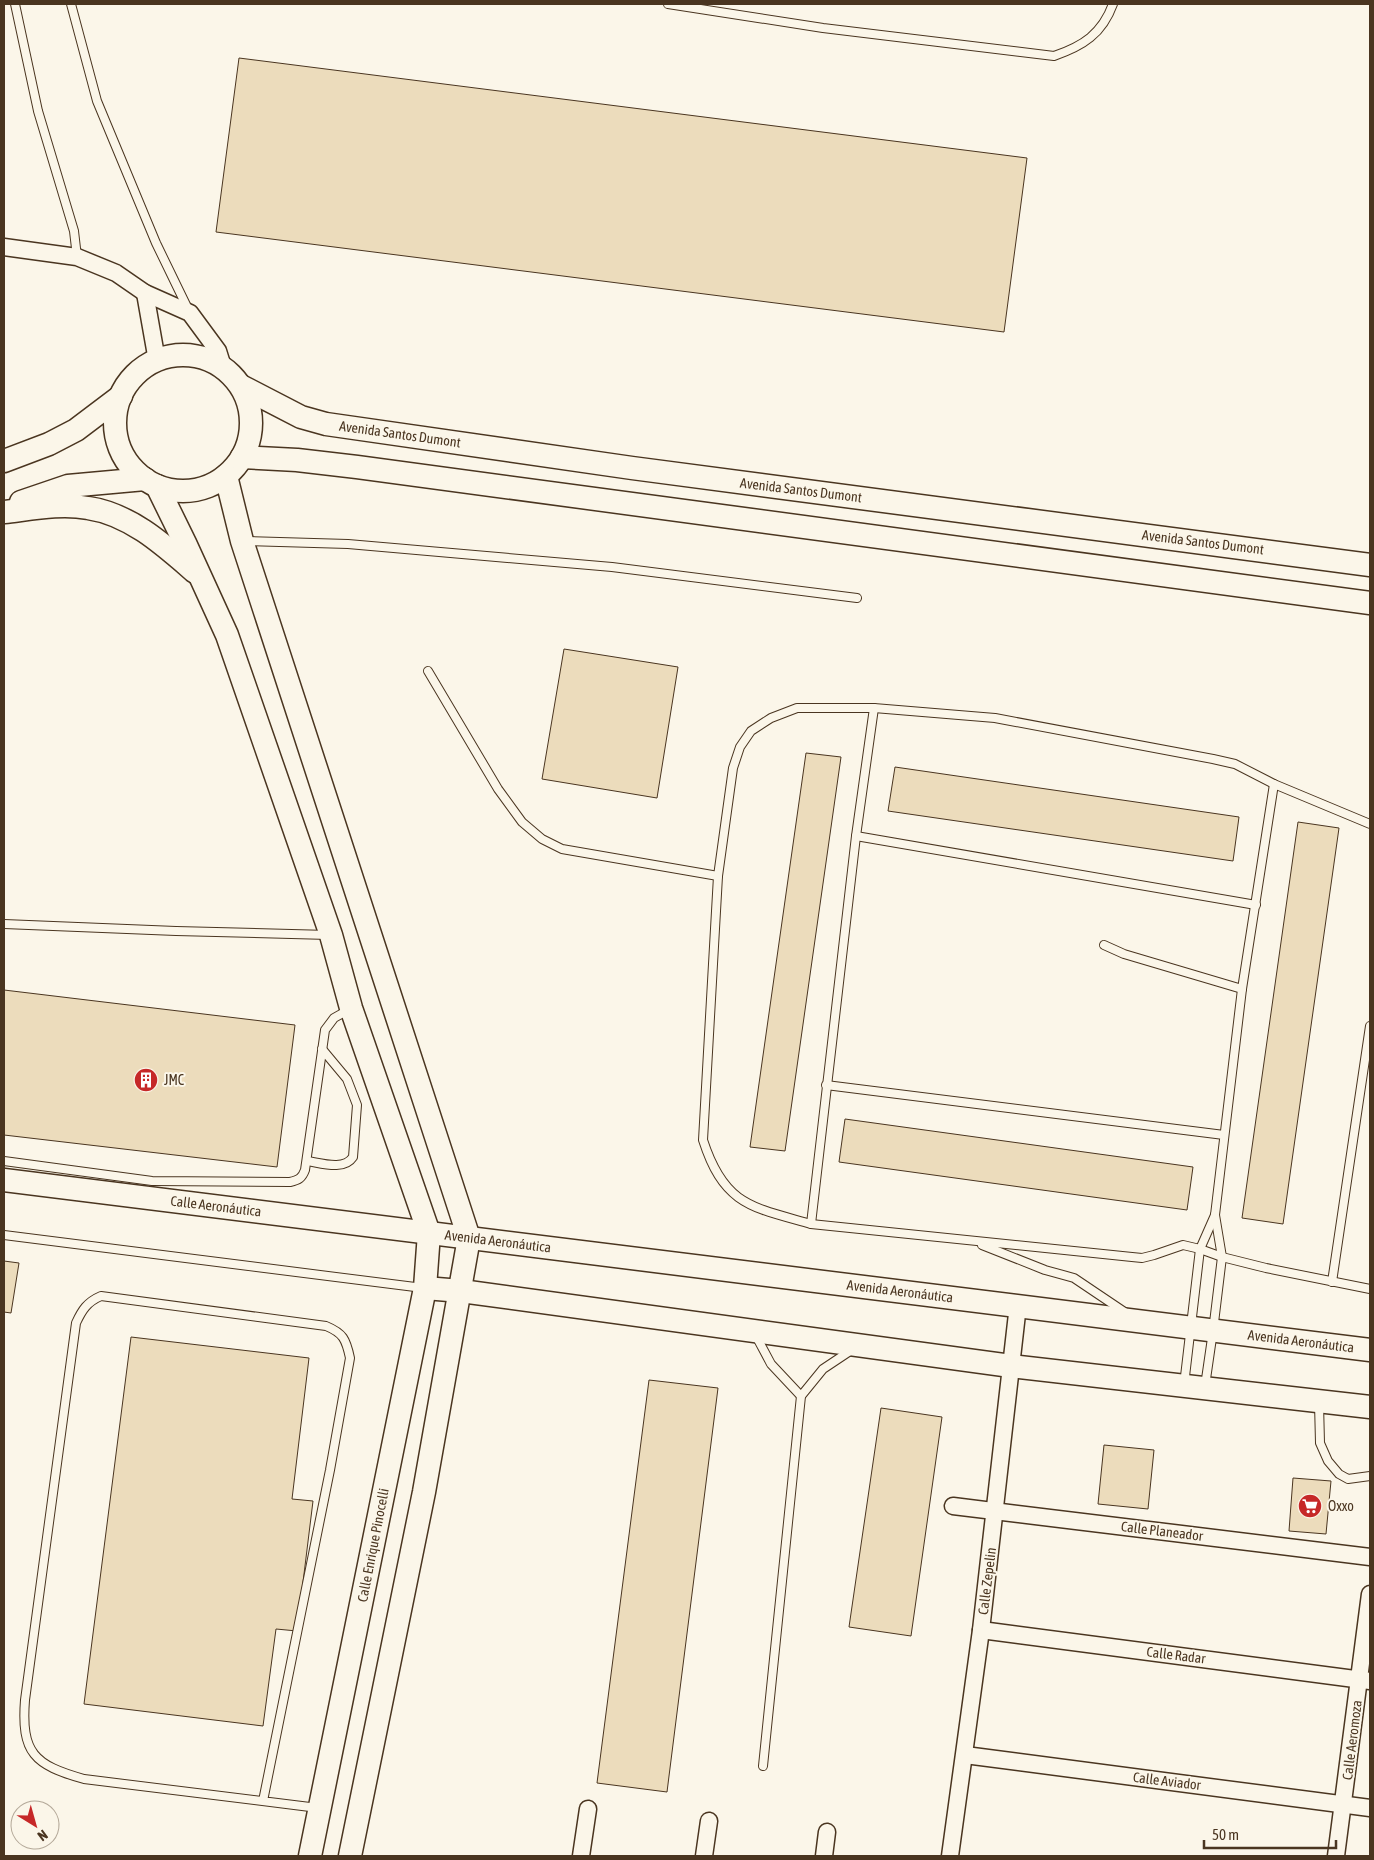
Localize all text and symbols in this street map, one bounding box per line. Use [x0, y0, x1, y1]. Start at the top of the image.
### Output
street label: Avenida Santos Dumont [338, 418, 462, 450]
street label: Avenida Santos Dumont [739, 475, 863, 505]
street label: Avenida Santos Dumont [1141, 527, 1265, 557]
building icon: JMC [133, 1067, 159, 1093]
place label: JMC [164, 1072, 185, 1088]
street label: Calle Aeronáutica [170, 1192, 262, 1220]
street label: Avenida Aeronáutica [444, 1227, 552, 1255]
street label: Avenida Aeronáutica [846, 1277, 954, 1305]
street label: Avenida Aeronáutica [1247, 1327, 1355, 1355]
street label: Calle Enrique Pinocelli [354, 1487, 392, 1603]
supermarket icon: Oxxo [1297, 1493, 1323, 1519]
place label: Oxxo [1328, 1498, 1354, 1514]
street label: Calle Planeador [1120, 1518, 1205, 1544]
street label: Calle Zepelin [975, 1546, 999, 1616]
street label: Calle Radar [1146, 1643, 1207, 1667]
street label: Calle Aeromoza [1339, 1699, 1365, 1781]
street label: Calle Aviador [1132, 1769, 1203, 1793]
north arrow [10, 1800, 60, 1850]
scale bar [1204, 1818, 1336, 1850]
text: 50 m [1212, 1826, 1239, 1843]
text: N [35, 1827, 51, 1844]

